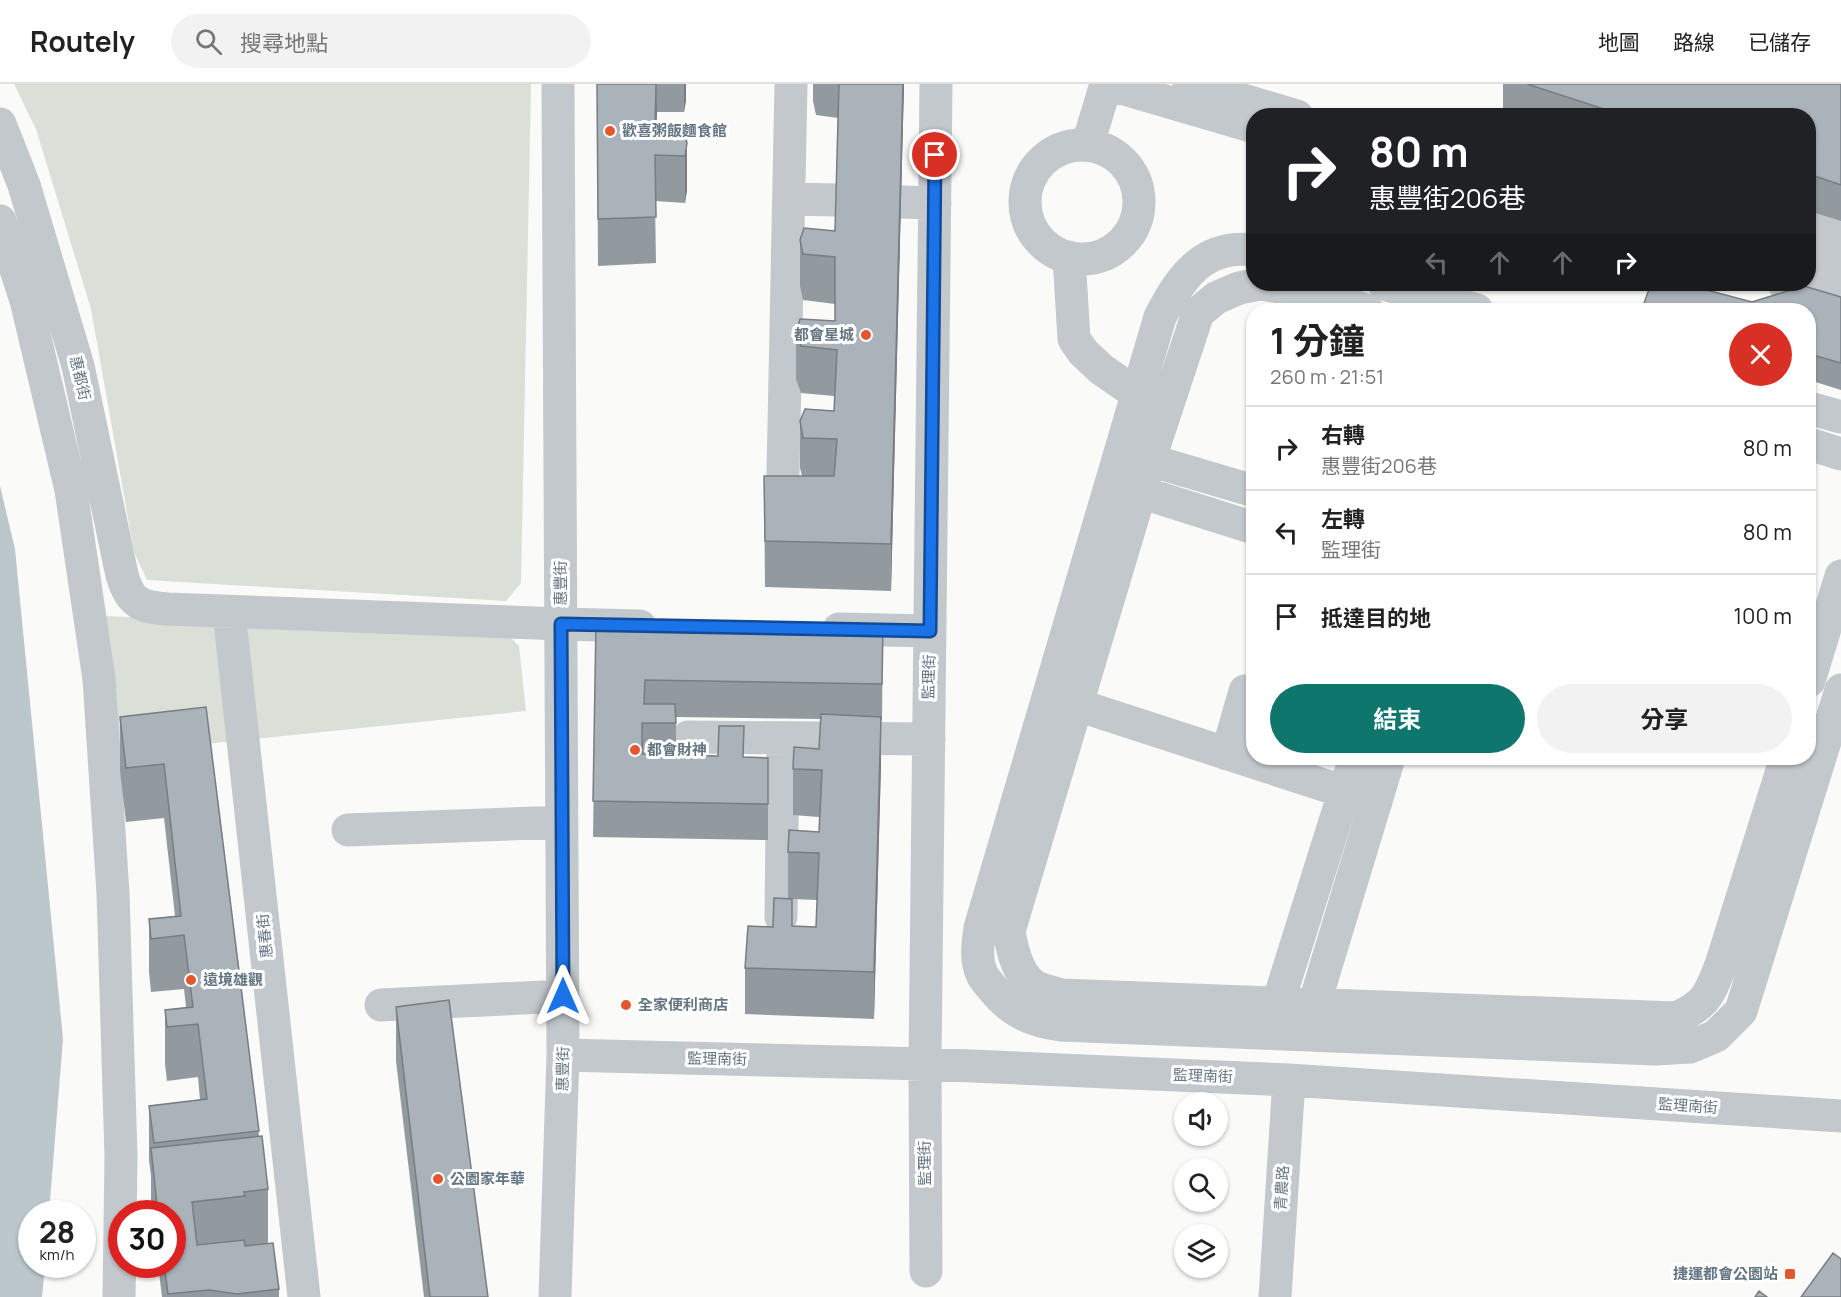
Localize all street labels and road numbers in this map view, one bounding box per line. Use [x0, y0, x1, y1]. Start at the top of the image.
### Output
street label: 惠都街 [65, 354, 96, 402]
street label: 惠豐街 [550, 560, 571, 606]
street label: 監理街 [918, 654, 939, 700]
street label: 惠春街 [252, 913, 277, 960]
street label: 惠豐街 [552, 1046, 573, 1092]
street label: 監理南街 [687, 1047, 747, 1070]
street label: 監理南街 [1173, 1064, 1233, 1087]
street label: 監理南街 [1657, 1093, 1719, 1118]
street label: 監理街 [914, 1140, 935, 1186]
street label: 青農路 [1269, 1165, 1294, 1211]

